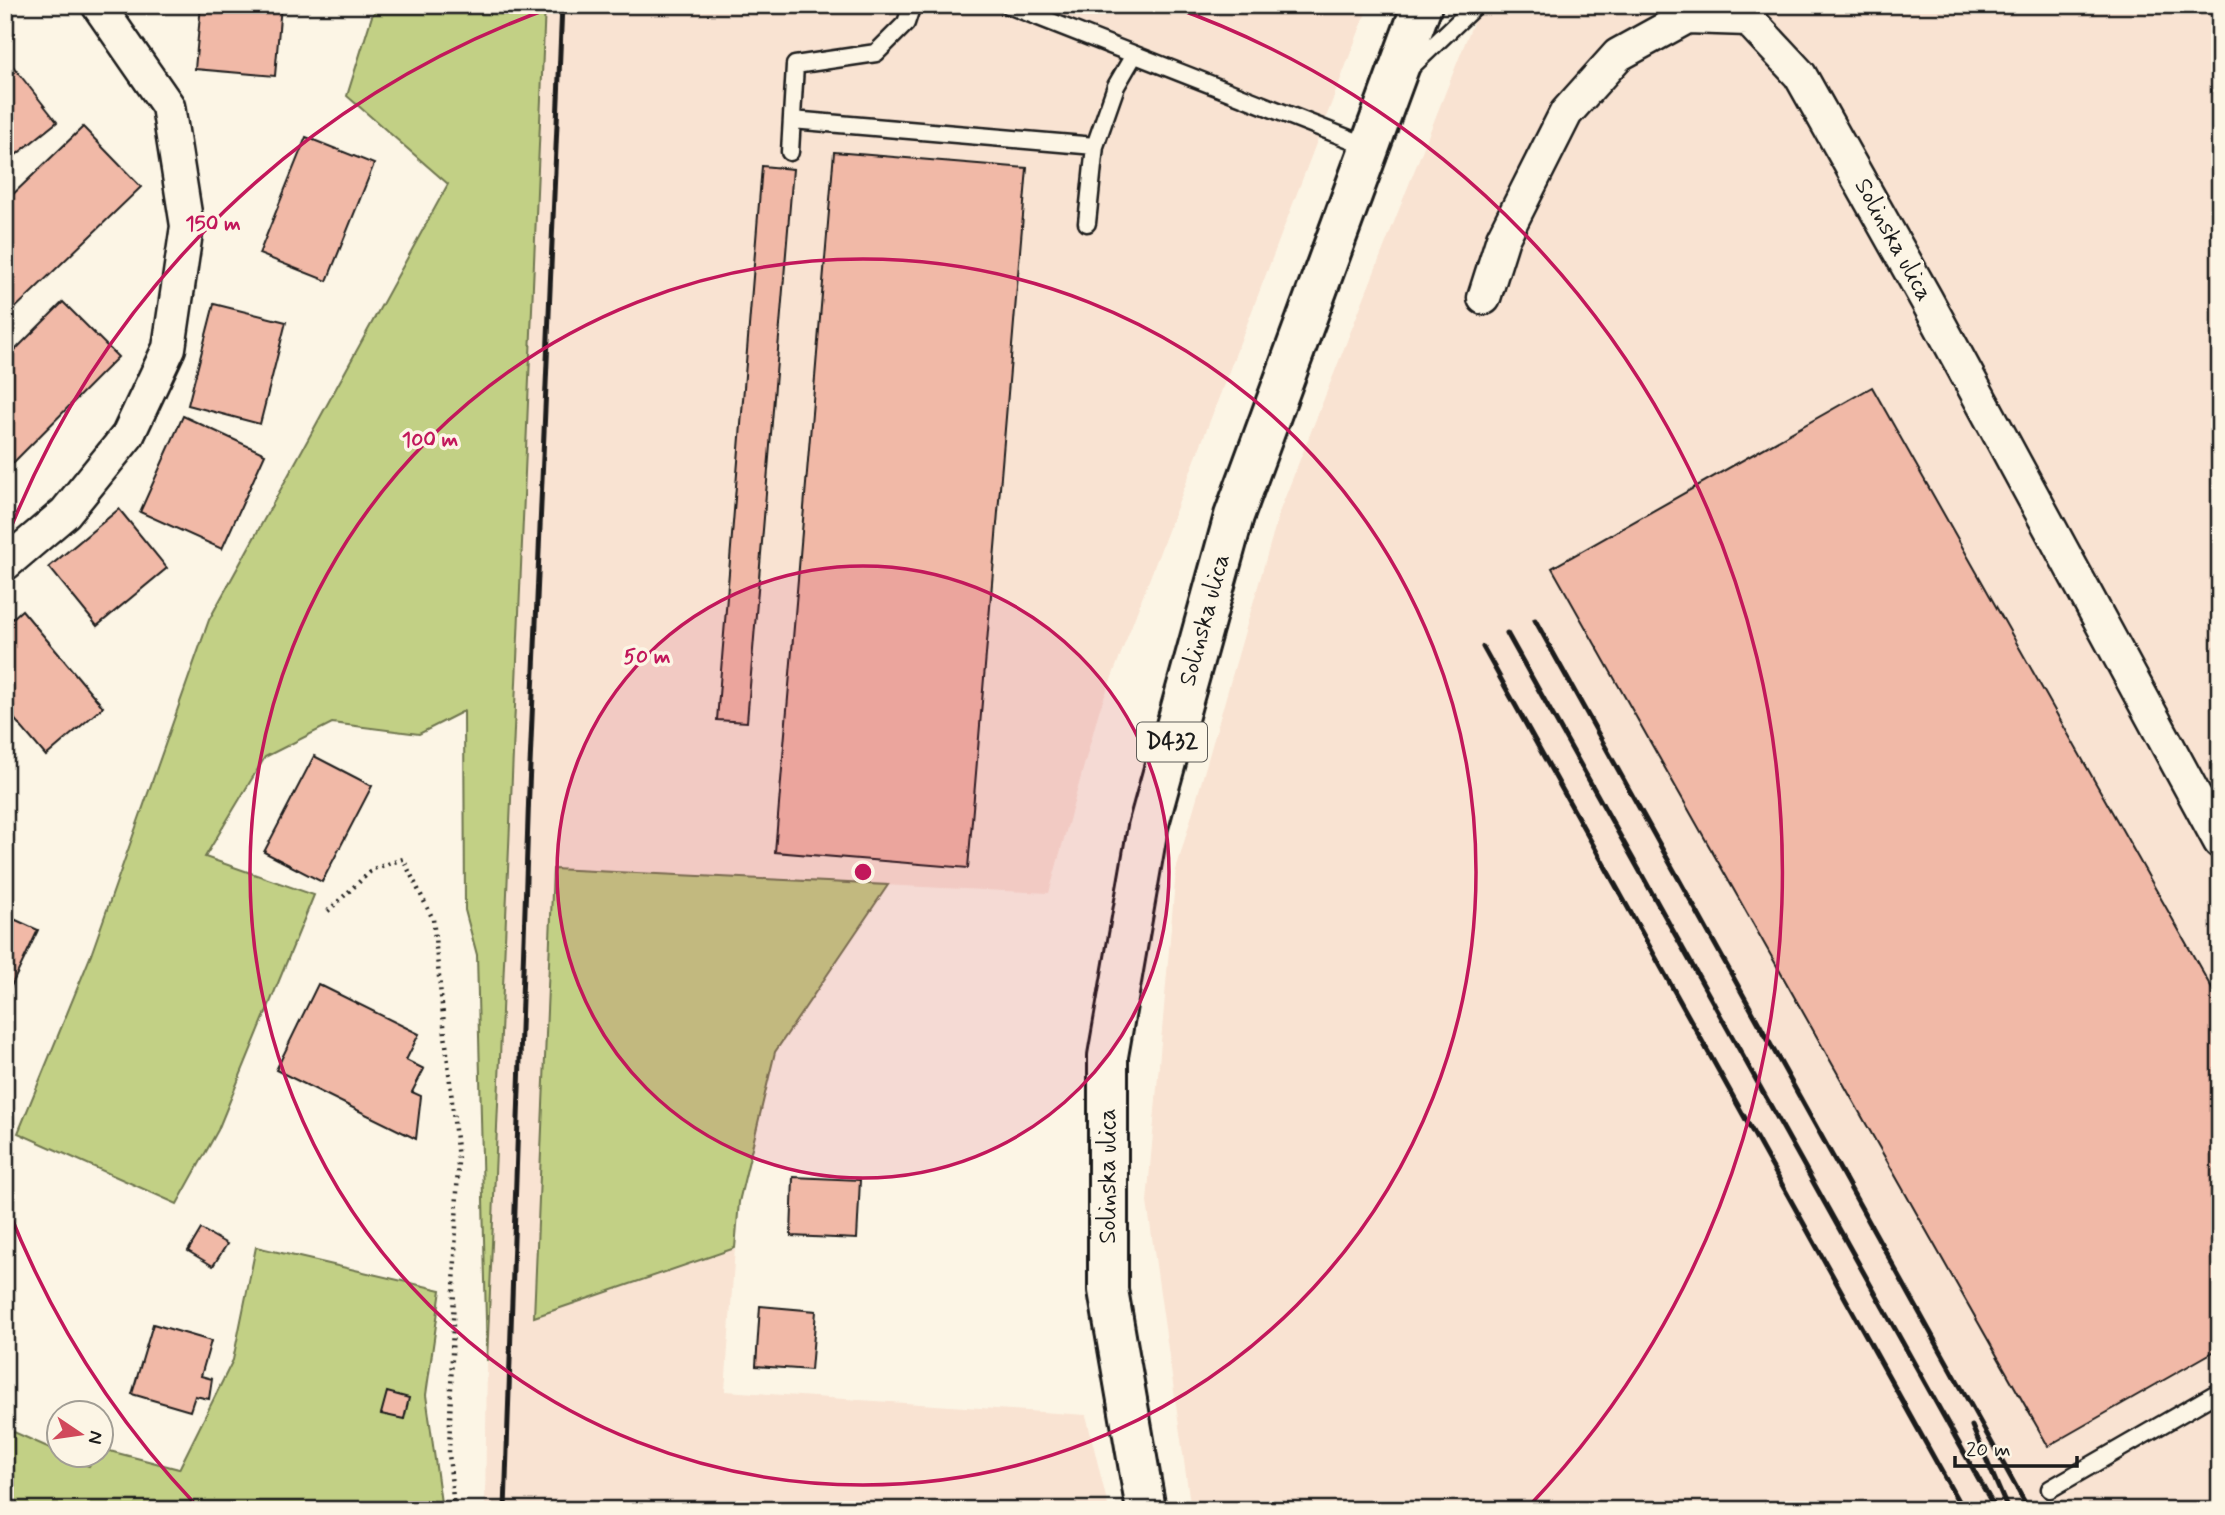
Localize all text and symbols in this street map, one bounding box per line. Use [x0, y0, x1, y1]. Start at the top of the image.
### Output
street label: Solinska ulica [1847, 173, 1939, 307]
text: 150 m [185, 210, 241, 238]
text: 100 m [402, 426, 458, 454]
street label: Solinska ulica [1172, 551, 1238, 689]
text: 50 m [624, 643, 671, 671]
road number: D432 [1137, 722, 1207, 762]
centre of rings [851, 860, 875, 884]
street label: Solinska ulica [1093, 1108, 1124, 1244]
north arrow [46, 1400, 116, 1470]
scale bar [1955, 1424, 2078, 1468]
text: N [81, 1429, 109, 1446]
text: 20 m [1966, 1436, 2011, 1464]

